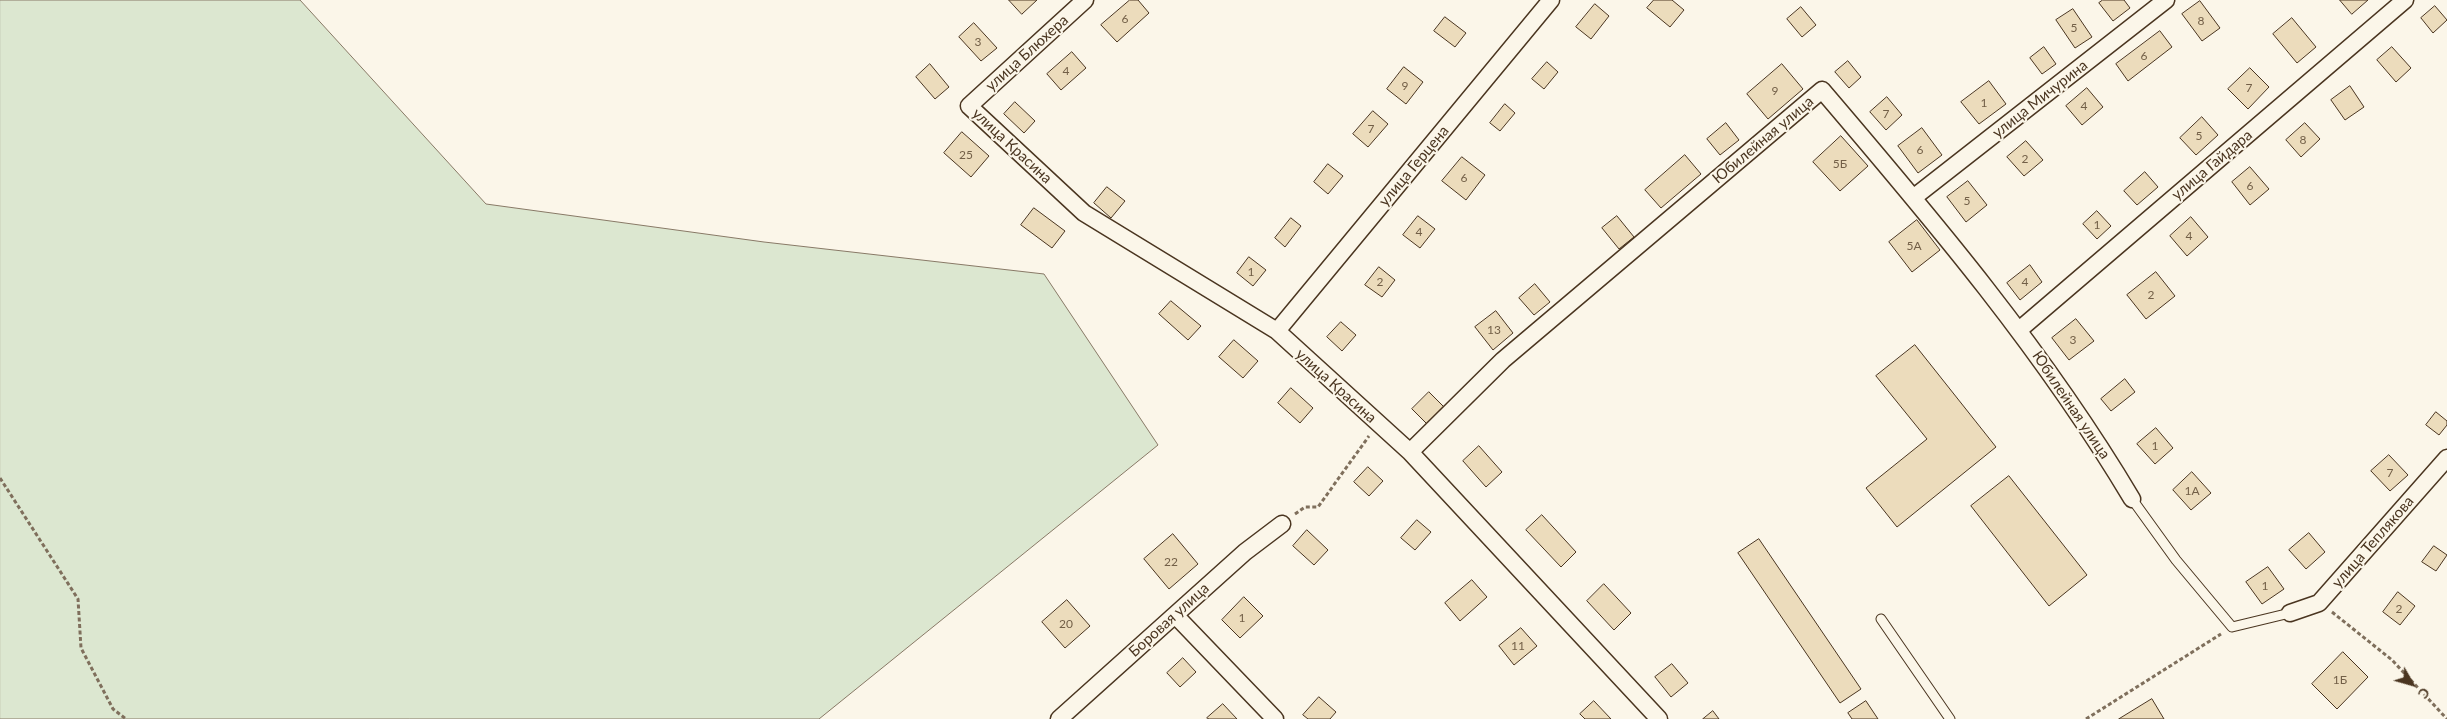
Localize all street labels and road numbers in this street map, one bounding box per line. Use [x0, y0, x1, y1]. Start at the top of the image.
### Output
street label: улица Блюхера [982, 11, 1072, 95]
street label: улица Мичурина [1989, 56, 2091, 142]
street label: Юбилейная улица [1709, 92, 1817, 188]
street label: улица Красина [968, 105, 1056, 187]
street label: улица Герцена [1375, 122, 1453, 210]
street label: улица Гайдара [2168, 126, 2256, 204]
street label: улица Красина [1292, 345, 1380, 427]
street label: Юбилейная улица [2028, 348, 2114, 462]
street label: улица Теплякова [2328, 493, 2418, 591]
street label: Боровая улица [1125, 579, 1213, 661]

